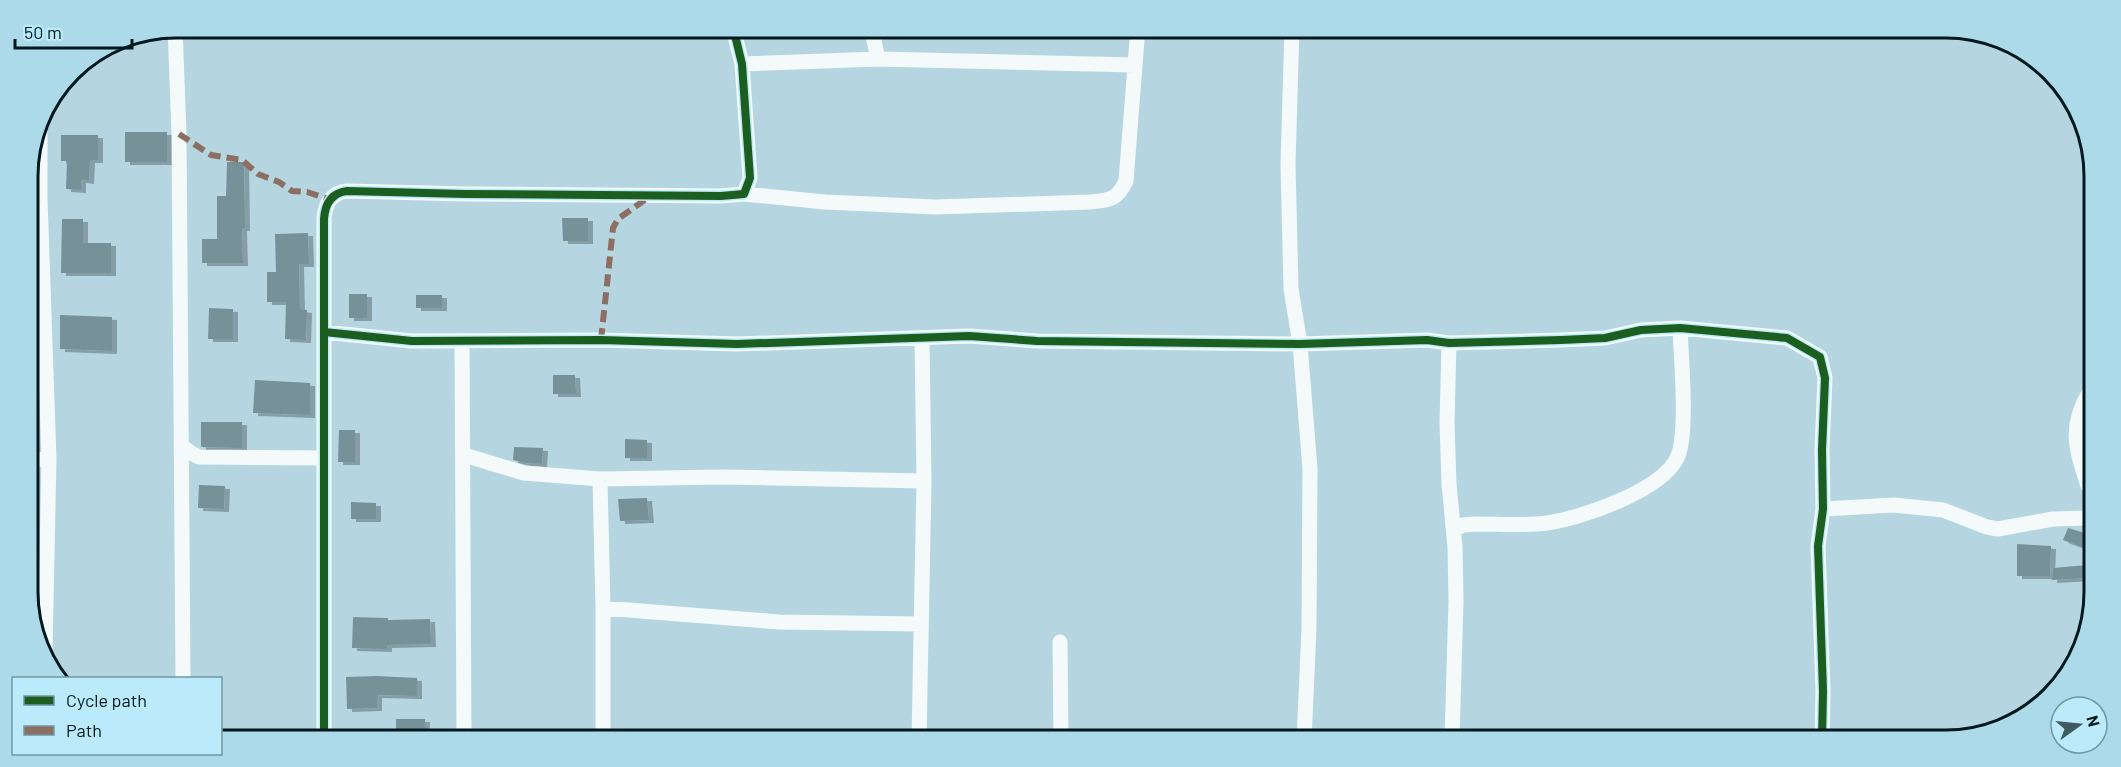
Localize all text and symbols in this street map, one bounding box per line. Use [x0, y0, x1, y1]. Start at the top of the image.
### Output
scale bar [15, 12, 132, 50]
text: 50 m [24, 21, 62, 43]
legend [12, 677, 222, 755]
text: Cycle path [66, 689, 147, 711]
north arrow [2049, 695, 2109, 755]
text: N [2083, 713, 2105, 729]
text: Path [66, 719, 102, 741]

